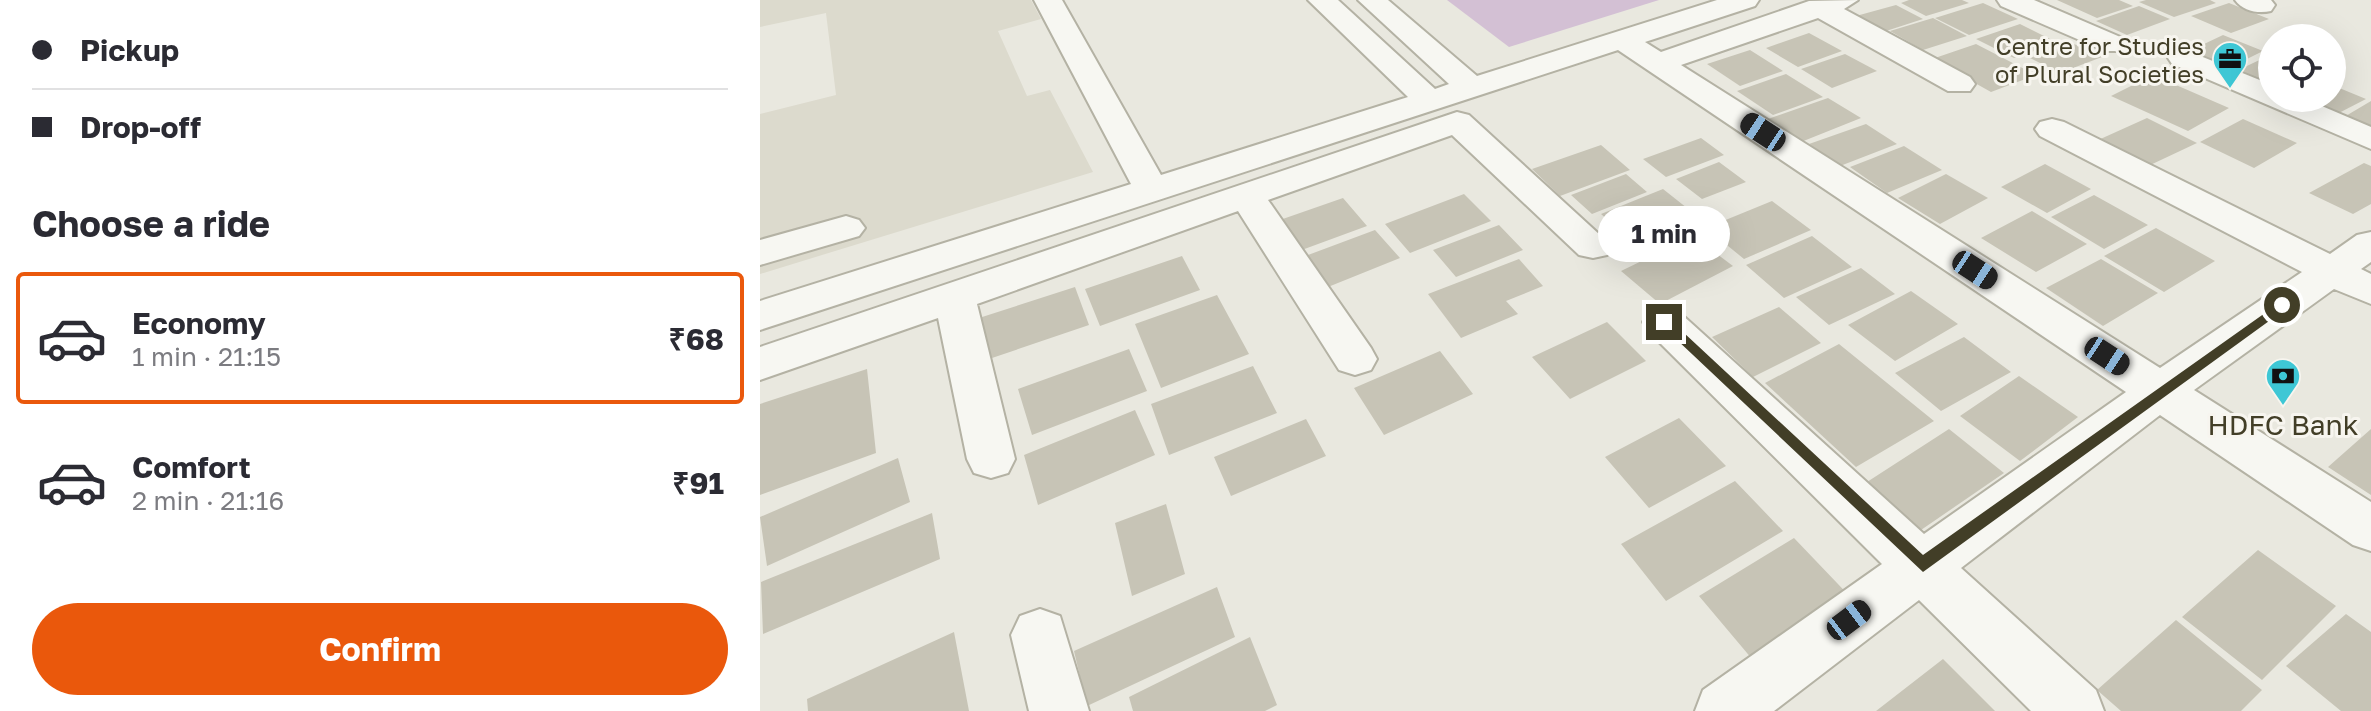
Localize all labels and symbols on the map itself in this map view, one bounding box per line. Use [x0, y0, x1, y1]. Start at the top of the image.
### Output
place label: Centre for Studies of Plural Societies [1995, 31, 2204, 88]
office icon: Centre for Studies of Plural Societies [2211, 40, 2249, 90]
car [1736, 109, 1790, 155]
callout: 1 min [1598, 206, 1730, 262]
car [1948, 247, 2002, 293]
route start [2264, 287, 2300, 323]
route end [1646, 304, 1682, 340]
car [2080, 333, 2134, 379]
bank icon: HDFC Bank [2264, 357, 2302, 407]
place label: HDFC Bank [2207, 408, 2359, 441]
car [1823, 596, 1875, 644]

